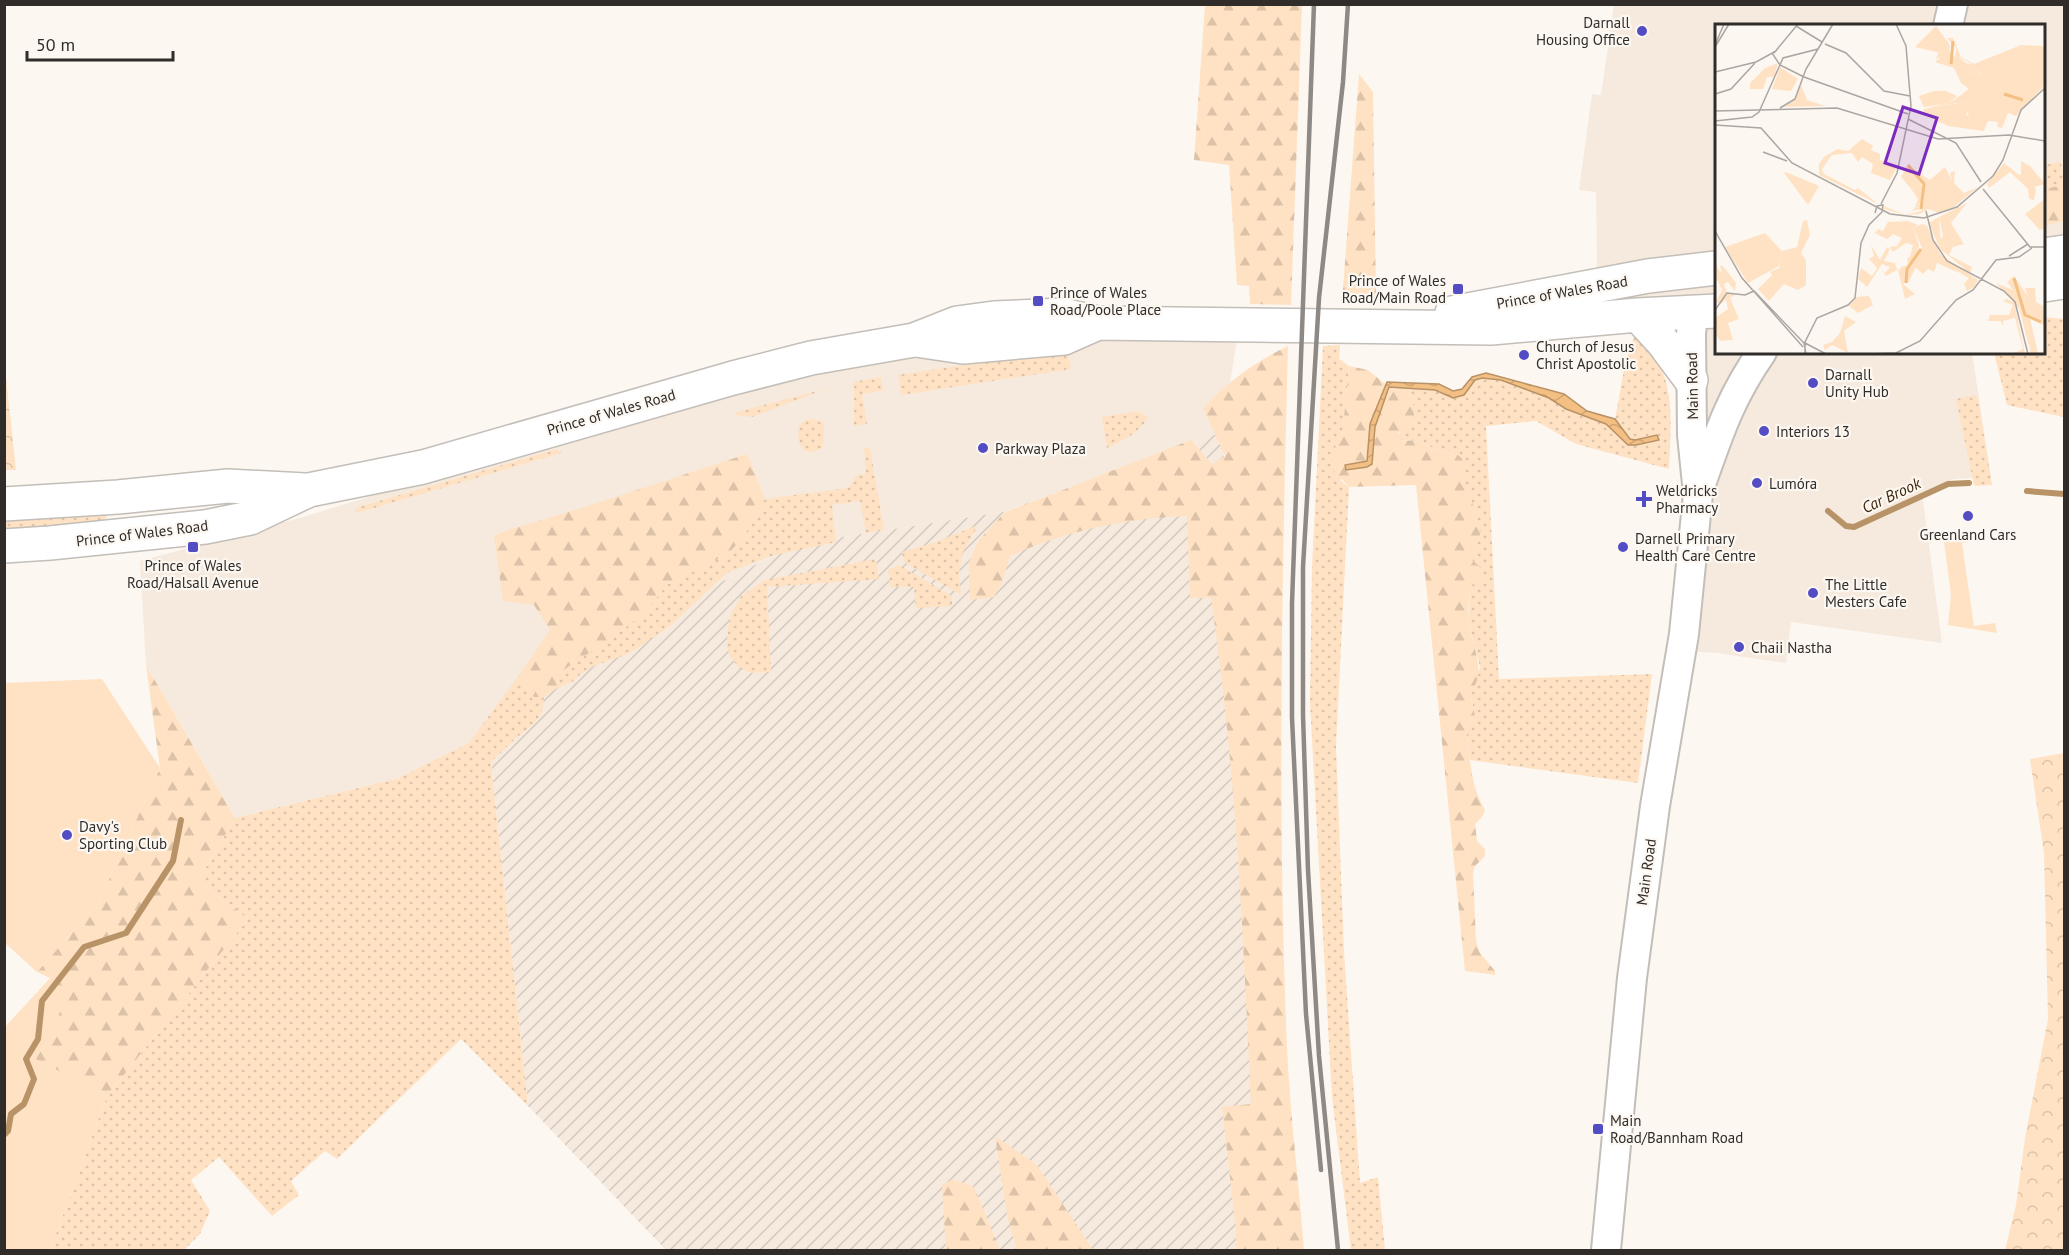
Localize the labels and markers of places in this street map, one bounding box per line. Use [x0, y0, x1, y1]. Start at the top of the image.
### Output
place label: Darnall Housing Office [1536, 13, 1631, 49]
marker: Darnall Housing Office [1635, 24, 1649, 38]
place label: Prince of Wales Road/Main Road [1342, 271, 1446, 307]
marker: Prince of Wales Road/Main Road [1451, 282, 1465, 296]
place label: Prince of Wales Road/Poole Place [1050, 283, 1161, 319]
marker: Prince of Wales Road/Poole Place [1031, 294, 1045, 308]
place label: Church of Jesus Christ Apostolic [1536, 337, 1636, 373]
marker: Church of Jesus Christ Apostolic [1517, 348, 1531, 362]
place label: Darnall Unity Hub [1825, 365, 1889, 401]
marker: Darnall Unity Hub [1806, 376, 1820, 390]
place label: Interiors 13 [1776, 422, 1850, 441]
marker: Interiors 13 [1757, 424, 1771, 438]
place label: Parkway Plaza [995, 439, 1086, 458]
marker: Parkway Plaza [976, 441, 990, 455]
place label: Lumóra [1769, 474, 1817, 493]
marker: Lumóra [1750, 476, 1764, 490]
place label: Weldricks Pharmacy [1656, 481, 1718, 517]
marker: Weldricks Pharmacy [1637, 492, 1651, 506]
marker: Greenland Cars [1961, 509, 1975, 523]
place label: Greenland Cars [1920, 525, 2016, 544]
place label: Darnell Primary Health Care Centre [1635, 529, 1756, 565]
marker: Prince of Wales Road/Halsall Avenue [186, 540, 200, 554]
marker: Darnell Primary Health Care Centre [1616, 540, 1630, 554]
place label: Prince of Wales Road/Halsall Avenue [127, 556, 259, 592]
place label: The Little Mesters Cafe [1825, 575, 1907, 611]
marker: The Little Mesters Cafe [1806, 586, 1820, 600]
place label: Chaii Nastha [1751, 638, 1832, 657]
marker: Chaii Nastha [1732, 640, 1746, 654]
place label: Davy's Sporting Club [79, 817, 167, 853]
marker: Davy's Sporting Club [60, 828, 74, 842]
place label: Main Road/Bannham Road [1610, 1111, 1743, 1147]
marker: Main Road/Bannham Road [1591, 1122, 1605, 1136]

